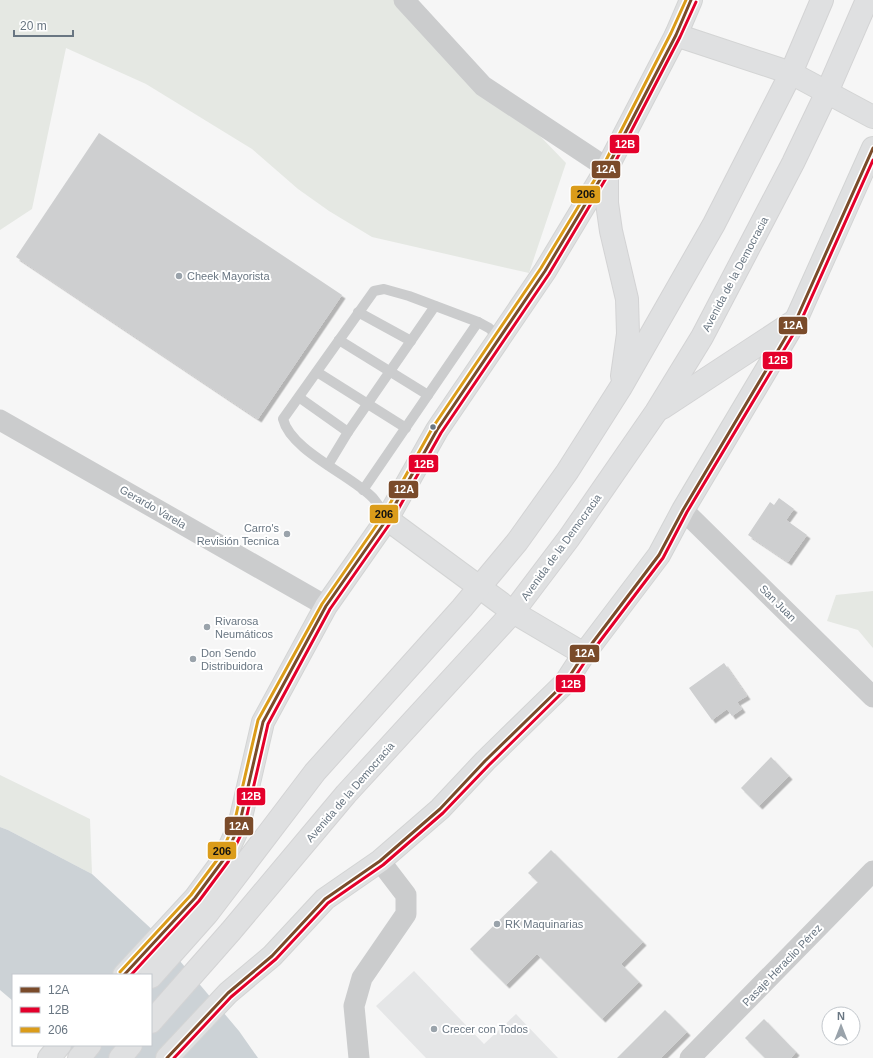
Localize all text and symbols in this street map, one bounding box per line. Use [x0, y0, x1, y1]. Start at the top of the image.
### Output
scale bar [14, 12, 73, 38]
text: 20 m [20, 19, 47, 33]
line badge: 12B [609, 134, 640, 154]
text: 12B [615, 138, 635, 150]
line badge: 12A [591, 160, 621, 179]
text: 12A [596, 163, 616, 175]
line badge: 206 [570, 185, 601, 204]
text: 206 [577, 188, 595, 200]
street label: Avenida de la Democracia [700, 214, 771, 333]
place label: Cheek Mayorista [187, 270, 270, 282]
marker: Cheek Mayorista [174, 271, 184, 281]
line badge: 12A [778, 316, 808, 335]
text: 12A [783, 319, 803, 331]
line badge: 12B [762, 351, 793, 370]
text: 12B [768, 354, 788, 366]
unlabelled marker [428, 422, 438, 432]
line badge: 12B [408, 454, 439, 473]
text: 12B [414, 458, 434, 470]
line badge: 12A [388, 480, 419, 499]
street label: Gerardo Varela [118, 483, 189, 531]
text: 12A [394, 483, 414, 495]
street label: Avenida de la Democracia [518, 491, 604, 602]
line badge: 206 [369, 504, 399, 524]
text: 206 [375, 508, 393, 520]
place label: Carro's Revisión Tecnica [197, 522, 280, 547]
marker: Carro's Revisión Tecnica [282, 529, 292, 539]
street label: San Juan [757, 582, 799, 624]
place label: Rivarosa Neumáticos [215, 615, 274, 640]
marker: Rivarosa Neumáticos [202, 622, 212, 632]
line badge: 12A [569, 644, 600, 663]
place label: Don Sendo Distribuidora [201, 647, 264, 672]
text: 12A [575, 647, 595, 659]
marker: Don Sendo Distribuidora [188, 654, 198, 664]
line badge: 12B [555, 674, 586, 693]
text: 12B [561, 678, 581, 690]
street label: Avenida de la Democracia [303, 739, 397, 844]
line badge: 12B [236, 787, 266, 806]
text: 12B [241, 790, 261, 802]
line badge: 12A [224, 816, 254, 836]
text: 12A [229, 820, 249, 832]
line badge: 206 [207, 841, 237, 860]
text: 206 [213, 845, 231, 857]
place label: RK Maquinarias [505, 918, 584, 930]
marker: RK Maquinarias [492, 919, 502, 929]
street label: Pasaje Heraclio Pérez [740, 922, 824, 1008]
legend [12, 974, 152, 1046]
text: 12A [48, 983, 69, 997]
text: 12B [48, 1003, 69, 1017]
north arrow [821, 1006, 861, 1046]
text: N [837, 1010, 845, 1022]
text: 206 [48, 1023, 68, 1037]
place label: Crecer con Todos [442, 1023, 529, 1035]
marker: Crecer con Todos [429, 1024, 439, 1034]

